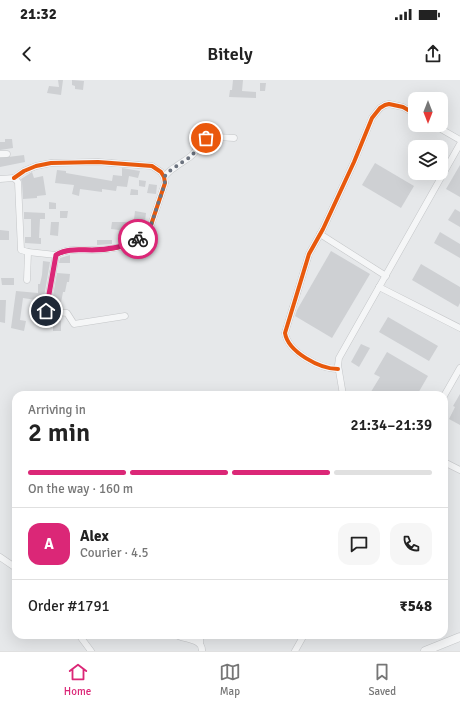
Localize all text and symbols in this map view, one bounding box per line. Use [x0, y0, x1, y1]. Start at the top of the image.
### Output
text: 21:32 [20, 5, 57, 23]
icon: back [16, 43, 38, 65]
text: Bitely [207, 43, 253, 65]
icon: share [422, 43, 444, 65]
north arrow [408, 92, 448, 132]
map controls [408, 92, 448, 180]
pin [189, 121, 223, 155]
icon: bag [195, 127, 217, 149]
button: layers [408, 140, 448, 180]
courier [118, 219, 158, 259]
icon: bike [127, 228, 149, 250]
pin [29, 294, 63, 328]
icon: home [35, 300, 57, 322]
text: Arriving in [28, 402, 86, 418]
text: 21:34–21:39 [351, 416, 432, 434]
text: 2 min [28, 417, 90, 449]
text: On the way · 160 m [28, 481, 133, 497]
button: chat [338, 523, 380, 565]
button: phone [390, 523, 432, 565]
text: Alex [80, 527, 109, 545]
text: A [44, 535, 54, 553]
text: Courier · 4.5 [80, 545, 149, 561]
text: Order #1791 [28, 597, 110, 615]
text: ₹548 [400, 597, 432, 615]
tab: Home [64, 661, 91, 698]
tab: Map [219, 661, 241, 698]
tab: Saved [368, 661, 396, 698]

